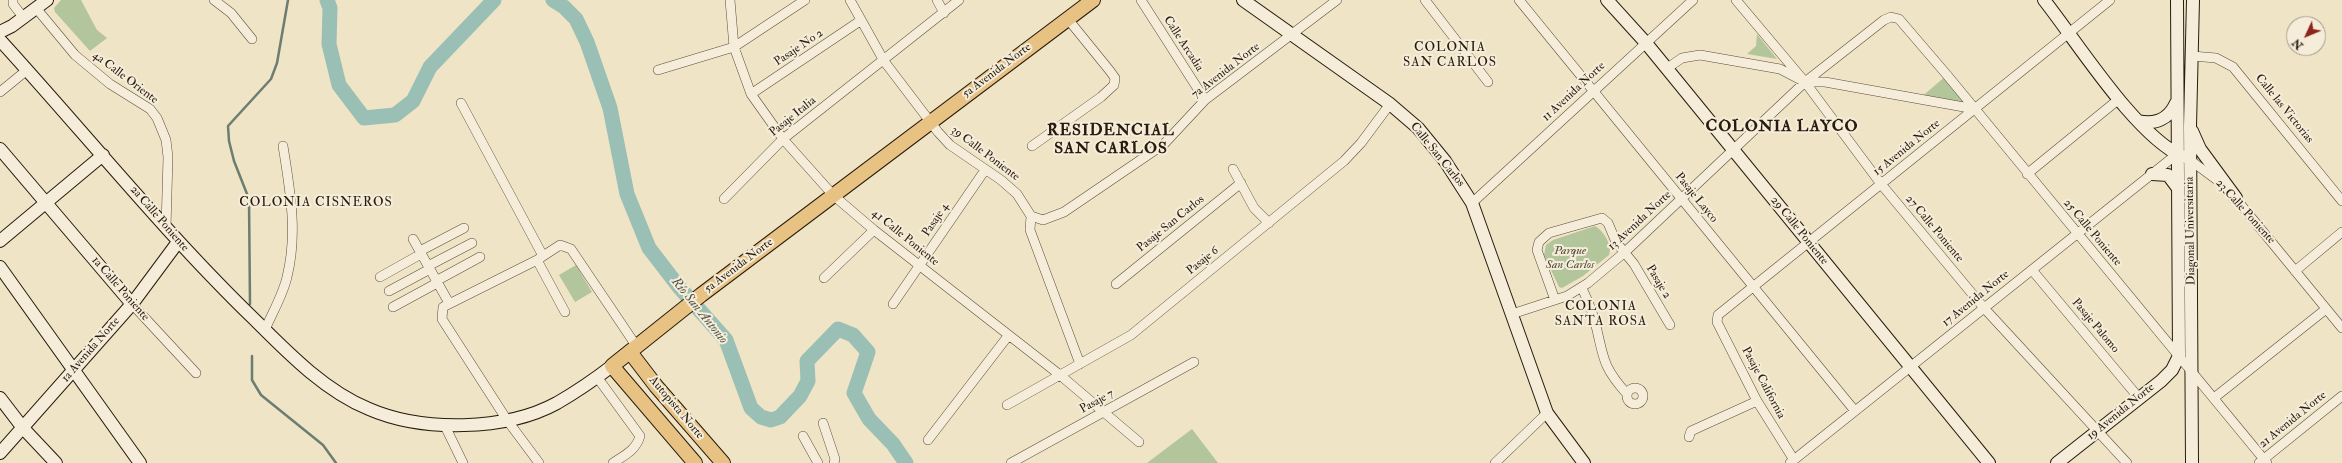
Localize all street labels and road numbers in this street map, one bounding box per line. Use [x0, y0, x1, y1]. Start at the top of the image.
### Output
street label: Calle Arcadia [1160, 14, 1206, 74]
street label: Pasaje No 2 [772, 26, 826, 70]
street label: 5a Avenida Norte [960, 40, 1034, 102]
street label: 7a Avenida Norte [1189, 40, 1263, 102]
street label: 4a Calle Oriente [89, 49, 161, 107]
street label: 11 Avenida Norte [1540, 59, 1608, 125]
street label: Calle las Victorias [2252, 72, 2316, 146]
street label: Pasaje Italia [767, 94, 819, 140]
street label: 15 Avenida Norte [1871, 117, 1943, 179]
street label: Calle San Carlos [1407, 120, 1467, 190]
street label: 39 Calle Poniente [948, 123, 1022, 185]
street label: Pasaje Layco [1671, 170, 1721, 226]
street label: Diagonal Universitaria [2183, 177, 2199, 285]
street label: 23 Calle Poniente [2212, 177, 2278, 247]
street label: 2a Calle Poniente [126, 183, 192, 255]
street label: 13 Avenida Norte [1605, 188, 1675, 254]
street label: Pasaje San Carlos [1134, 192, 1208, 256]
street label: 27 Calle Poniente [1902, 192, 1966, 266]
street label: 29 Calle Poniente [1767, 194, 1831, 268]
street label: 25 Calle Poniente [2060, 197, 2124, 269]
street label: Pasaje 4 [920, 200, 952, 240]
street label: 41 Calle Poniente [868, 206, 942, 270]
street label: 5a Avenida Norte [702, 235, 776, 297]
street label: Pasaje 6 [1184, 244, 1222, 278]
street label: 1a Calle Poniente [88, 254, 152, 324]
street label: Pasaje 2 [1642, 262, 1674, 302]
street label: 17 Avenida Norte [1940, 268, 2012, 330]
street label: Pasaje Palomo [2068, 296, 2122, 356]
street label: 1a Avenida Norte [59, 315, 123, 385]
street label: Pasaje California [1738, 345, 1788, 421]
street label: Autopista Norte [646, 374, 706, 442]
street label: 19 Avenida Norte [2084, 380, 2158, 444]
street label: Pasaje 7 [1078, 387, 1116, 417]
street label: 21 Avenida Norte [2256, 388, 2330, 452]

